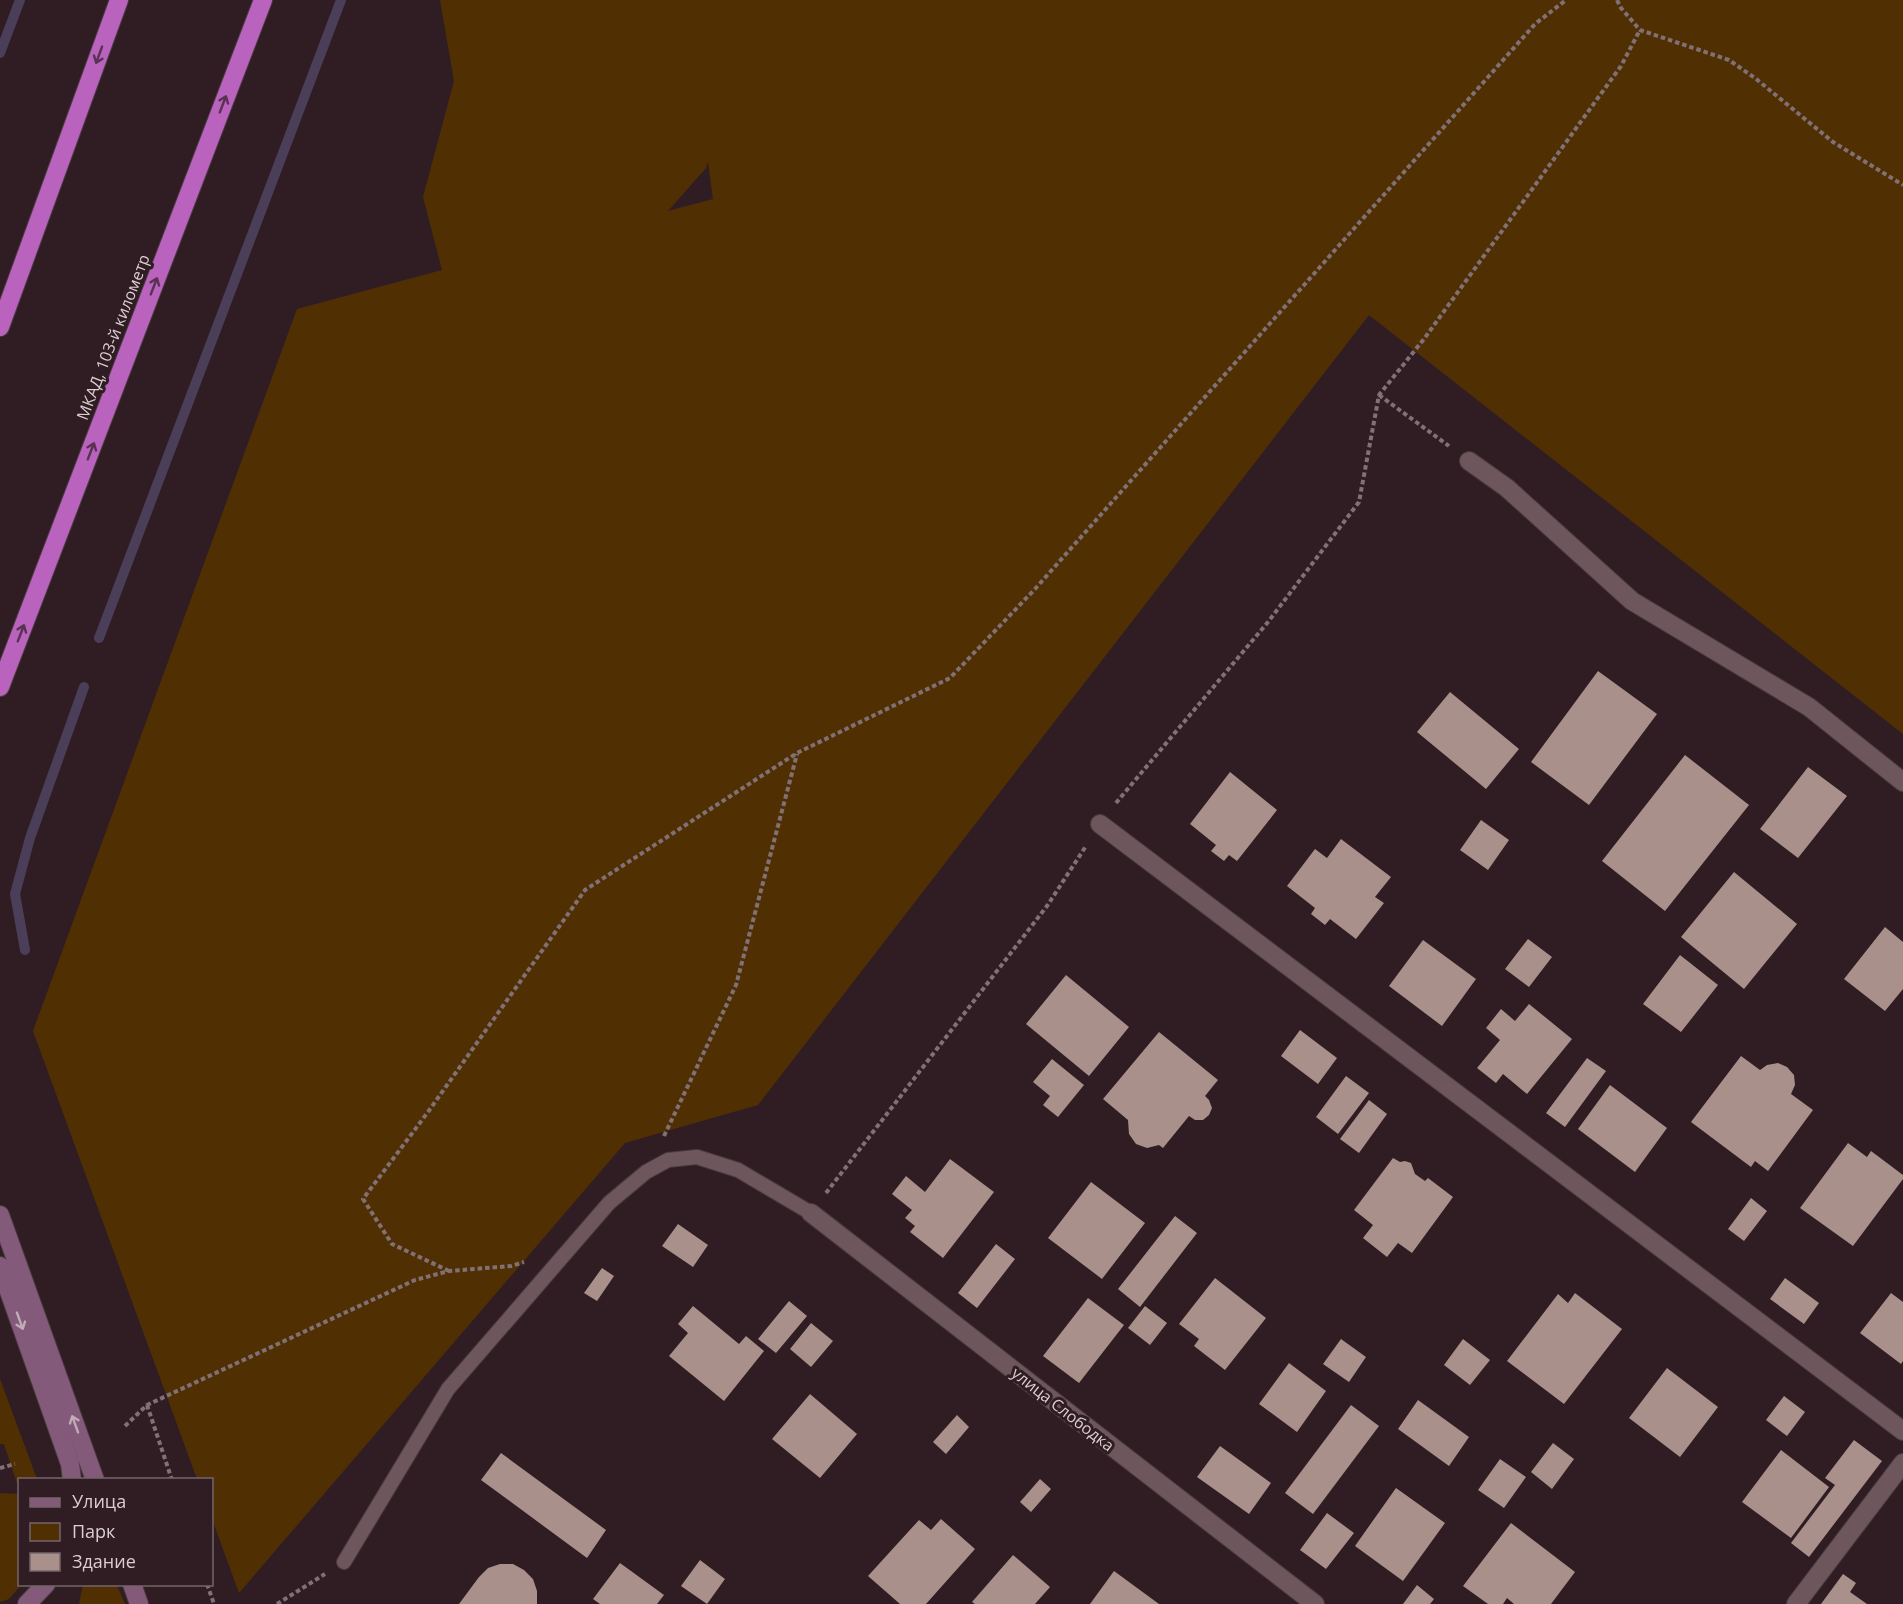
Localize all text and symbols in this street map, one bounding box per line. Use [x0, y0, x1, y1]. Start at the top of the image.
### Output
one-way arrow [93, 45, 104, 64]
one-way arrow [219, 95, 230, 113]
street label: МКАД, 103-й километр [71, 251, 155, 423]
one-way arrow [149, 277, 160, 296]
one-way arrow [86, 442, 97, 460]
one-way arrow [16, 624, 27, 643]
one-way arrow [15, 1312, 26, 1330]
street label: улица Слободка [1007, 1362, 1119, 1456]
one-way arrow [69, 1416, 80, 1434]
legend [18, 1478, 213, 1586]
text: Улица [72, 1489, 126, 1513]
text: Парк [72, 1519, 116, 1543]
text: Здание [72, 1549, 136, 1573]

